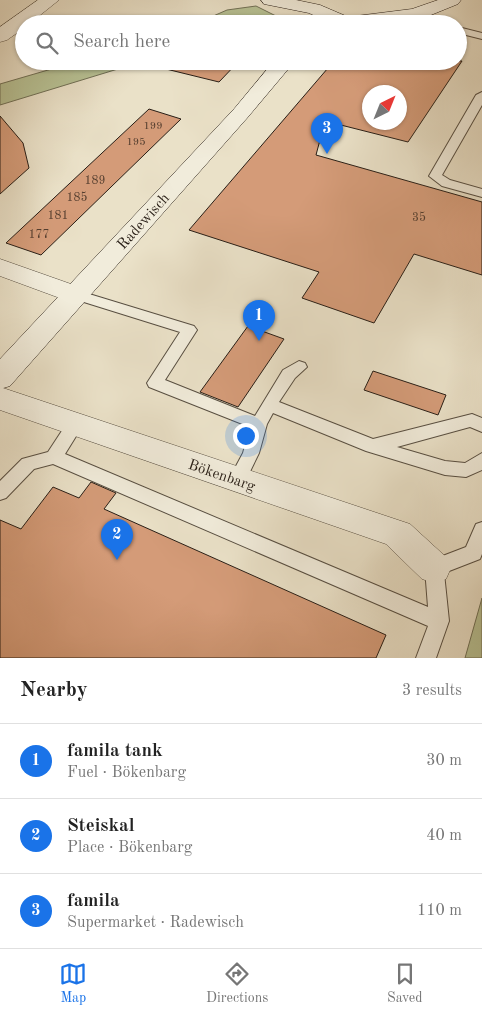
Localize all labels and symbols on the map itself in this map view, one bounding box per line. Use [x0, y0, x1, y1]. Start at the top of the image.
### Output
north arrow [362, 85, 407, 130]
pin: 3 [311, 113, 343, 154]
house number: 199 [143, 121, 163, 132]
house number: 195 [126, 137, 146, 148]
house number: 189 [85, 175, 105, 187]
house number: 185 [67, 191, 87, 204]
street label: Radewisch [115, 191, 173, 253]
house number: 181 [48, 210, 68, 222]
house number: 35 [412, 211, 426, 224]
house number: 177 [29, 229, 49, 241]
pin: 1 [243, 300, 275, 341]
your location [233, 423, 259, 449]
street label: Bökenbarg [186, 458, 257, 495]
pin: 2 [101, 519, 133, 560]

